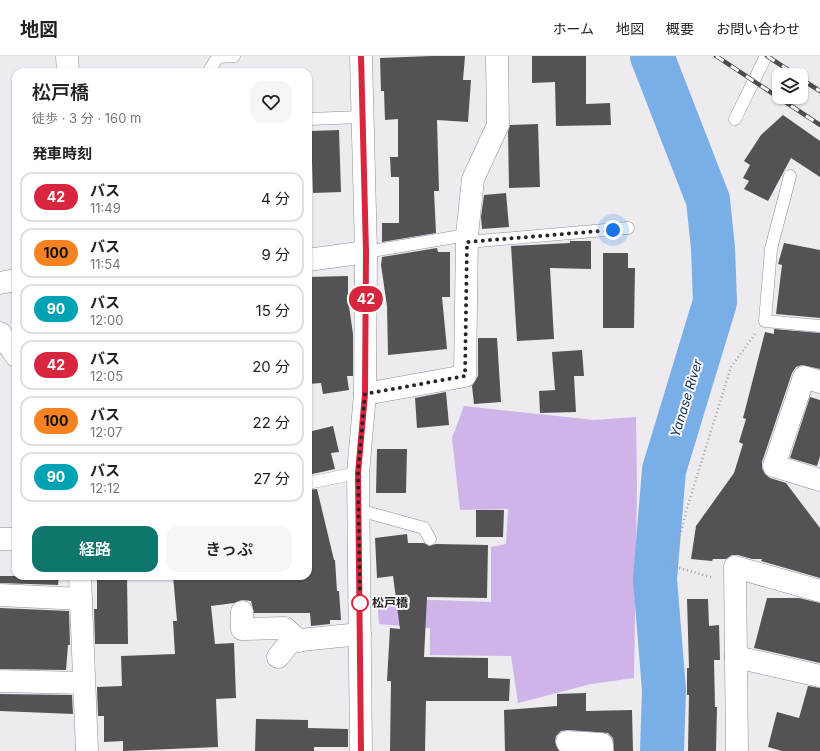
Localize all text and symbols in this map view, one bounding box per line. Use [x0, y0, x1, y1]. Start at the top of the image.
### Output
text: 地図 [20, 18, 58, 41]
text: ホーム [552, 20, 594, 37]
text: 地図 [616, 20, 644, 37]
text: 概要 [666, 20, 694, 37]
text: お問い合わせ [716, 20, 800, 37]
map controls [772, 68, 808, 104]
button: layers [772, 68, 808, 104]
text: 松戸橋 [32, 81, 89, 104]
button: heart [250, 81, 292, 123]
text: 徒歩 · 3 分 · 160 m [32, 110, 141, 126]
text: 発車時刻 [32, 144, 92, 163]
text: バス [90, 181, 120, 200]
text: 42 [47, 188, 65, 205]
text: 4 分 [261, 189, 290, 208]
text: 11:49 [90, 200, 121, 216]
your location [603, 220, 623, 240]
text: バス [90, 237, 120, 256]
text: 100 [44, 244, 68, 261]
text: 9 分 [261, 245, 290, 264]
text: 11:54 [90, 256, 121, 272]
line badge: 42 [348, 286, 384, 312]
text: 42 [357, 290, 375, 307]
text: バス [90, 293, 120, 312]
text: 90 [47, 300, 65, 317]
text: 15 分 [256, 301, 290, 320]
text: 12:00 [90, 312, 123, 328]
text: バス [90, 349, 120, 368]
text: 42 [47, 356, 65, 373]
water label: Yanase River [667, 356, 706, 439]
text: 20 分 [252, 357, 290, 376]
text: 12:05 [90, 368, 123, 384]
text: バス [90, 405, 120, 424]
text: 100 [44, 412, 68, 429]
text: 22 分 [252, 413, 290, 432]
text: 12:07 [90, 424, 122, 440]
text: バス [90, 461, 120, 480]
text: 90 [47, 468, 65, 485]
text: 27 分 [253, 469, 290, 488]
text: 12:12 [90, 480, 120, 496]
button: 経路 [32, 526, 158, 572]
button: きっぷ [166, 526, 292, 572]
marker: 松戸橋 [351, 594, 369, 612]
place label: 松戸橋 [372, 595, 409, 610]

